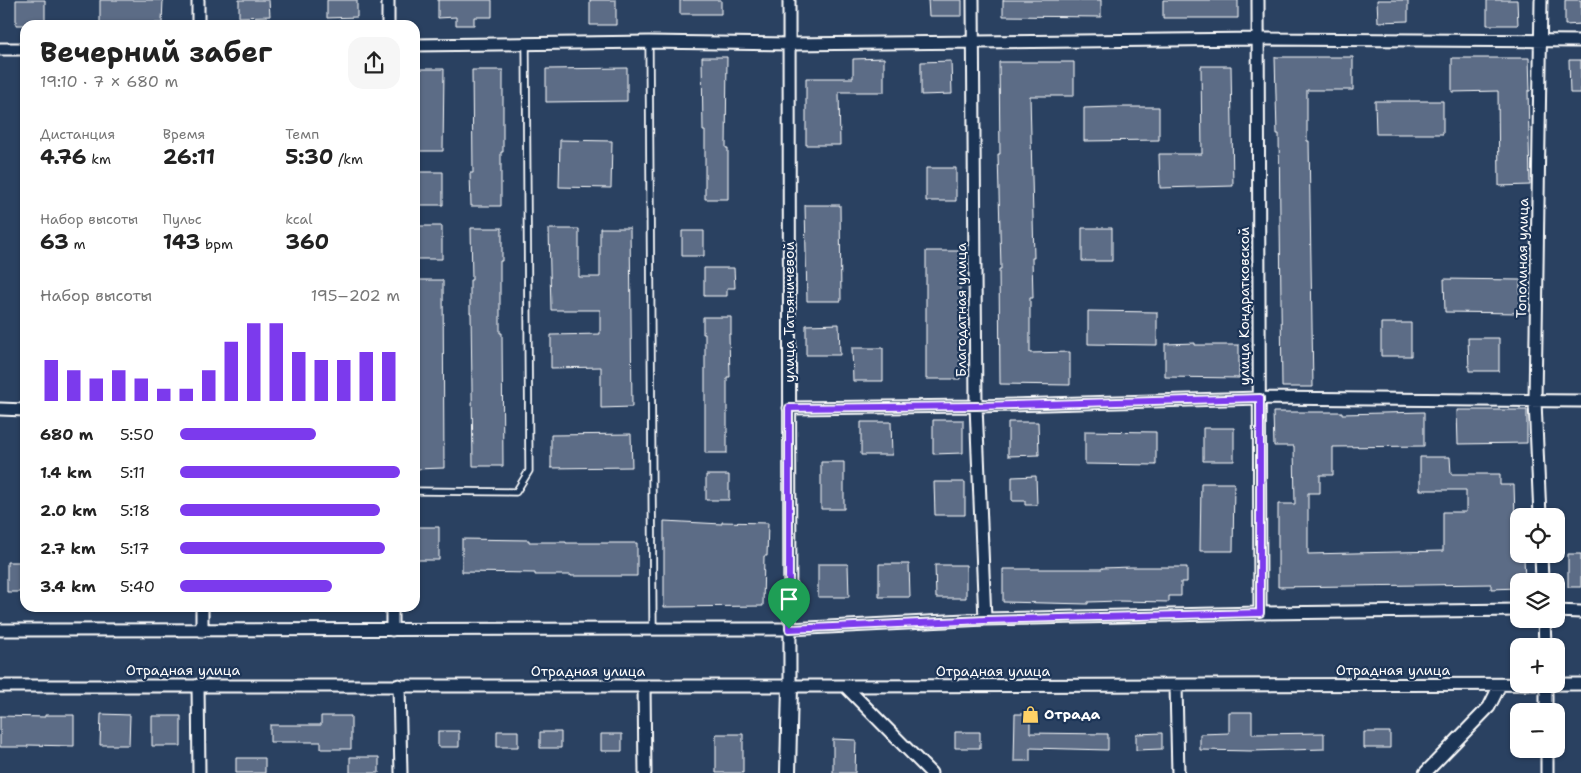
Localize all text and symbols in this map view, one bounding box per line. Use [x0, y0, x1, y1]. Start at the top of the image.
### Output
text: Вечерний забег [40, 33, 272, 71]
button: share [348, 37, 400, 89]
text: 19:10 · 7 × 680 m [40, 71, 178, 92]
text: Дистанция [40, 125, 115, 143]
text: Время [163, 125, 205, 143]
text: Темп [285, 125, 319, 143]
text: 4.76 [40, 143, 86, 171]
text: 26:11 [163, 143, 215, 171]
text: 5:30 [285, 143, 333, 171]
text: km [86, 150, 111, 168]
text: /km [333, 150, 363, 168]
street label: Тополиная улица [1512, 197, 1532, 318]
text: Набор высоты [40, 210, 138, 228]
text: Пульс [163, 210, 202, 228]
text: kcal [285, 210, 313, 228]
street label: улица Кондратковской [1235, 227, 1253, 385]
text: 63 [40, 228, 69, 256]
text: 143 [163, 228, 200, 256]
text: 360 [285, 228, 329, 256]
text: m [69, 235, 86, 253]
text: bpm [200, 235, 233, 253]
street label: улица Татьяничевой [780, 241, 798, 383]
street label: Благодатная улица [952, 242, 970, 377]
text: Набор высоты [40, 285, 152, 306]
text: 195–202 m [311, 285, 400, 306]
text: 680 m [40, 424, 93, 445]
text: 5:50 [120, 424, 154, 445]
text: 1.4 km [40, 462, 92, 483]
text: 5:11 [120, 462, 145, 483]
text: 2.0 km [40, 500, 97, 521]
text: 5:18 [120, 500, 150, 521]
map controls [1510, 508, 1565, 758]
button: locate [1510, 508, 1565, 563]
text: 2.7 km [40, 538, 95, 559]
text: 5:17 [120, 538, 150, 559]
button: layers [1510, 573, 1565, 628]
text: 3.4 km [40, 576, 96, 597]
text: 5:40 [120, 576, 155, 597]
pin [768, 578, 810, 629]
icon: arrive [775, 585, 803, 613]
button: + [1510, 638, 1565, 693]
street label: Отрадная улица [126, 661, 240, 679]
street label: Отрадная улица [1336, 661, 1450, 679]
street label: Отрадная улица [531, 662, 645, 680]
street label: Отрадная улица [936, 662, 1050, 680]
button: − [1510, 703, 1565, 758]
shop icon: Отрада [1020, 704, 1040, 724]
place label: Отрада [1044, 705, 1101, 723]

